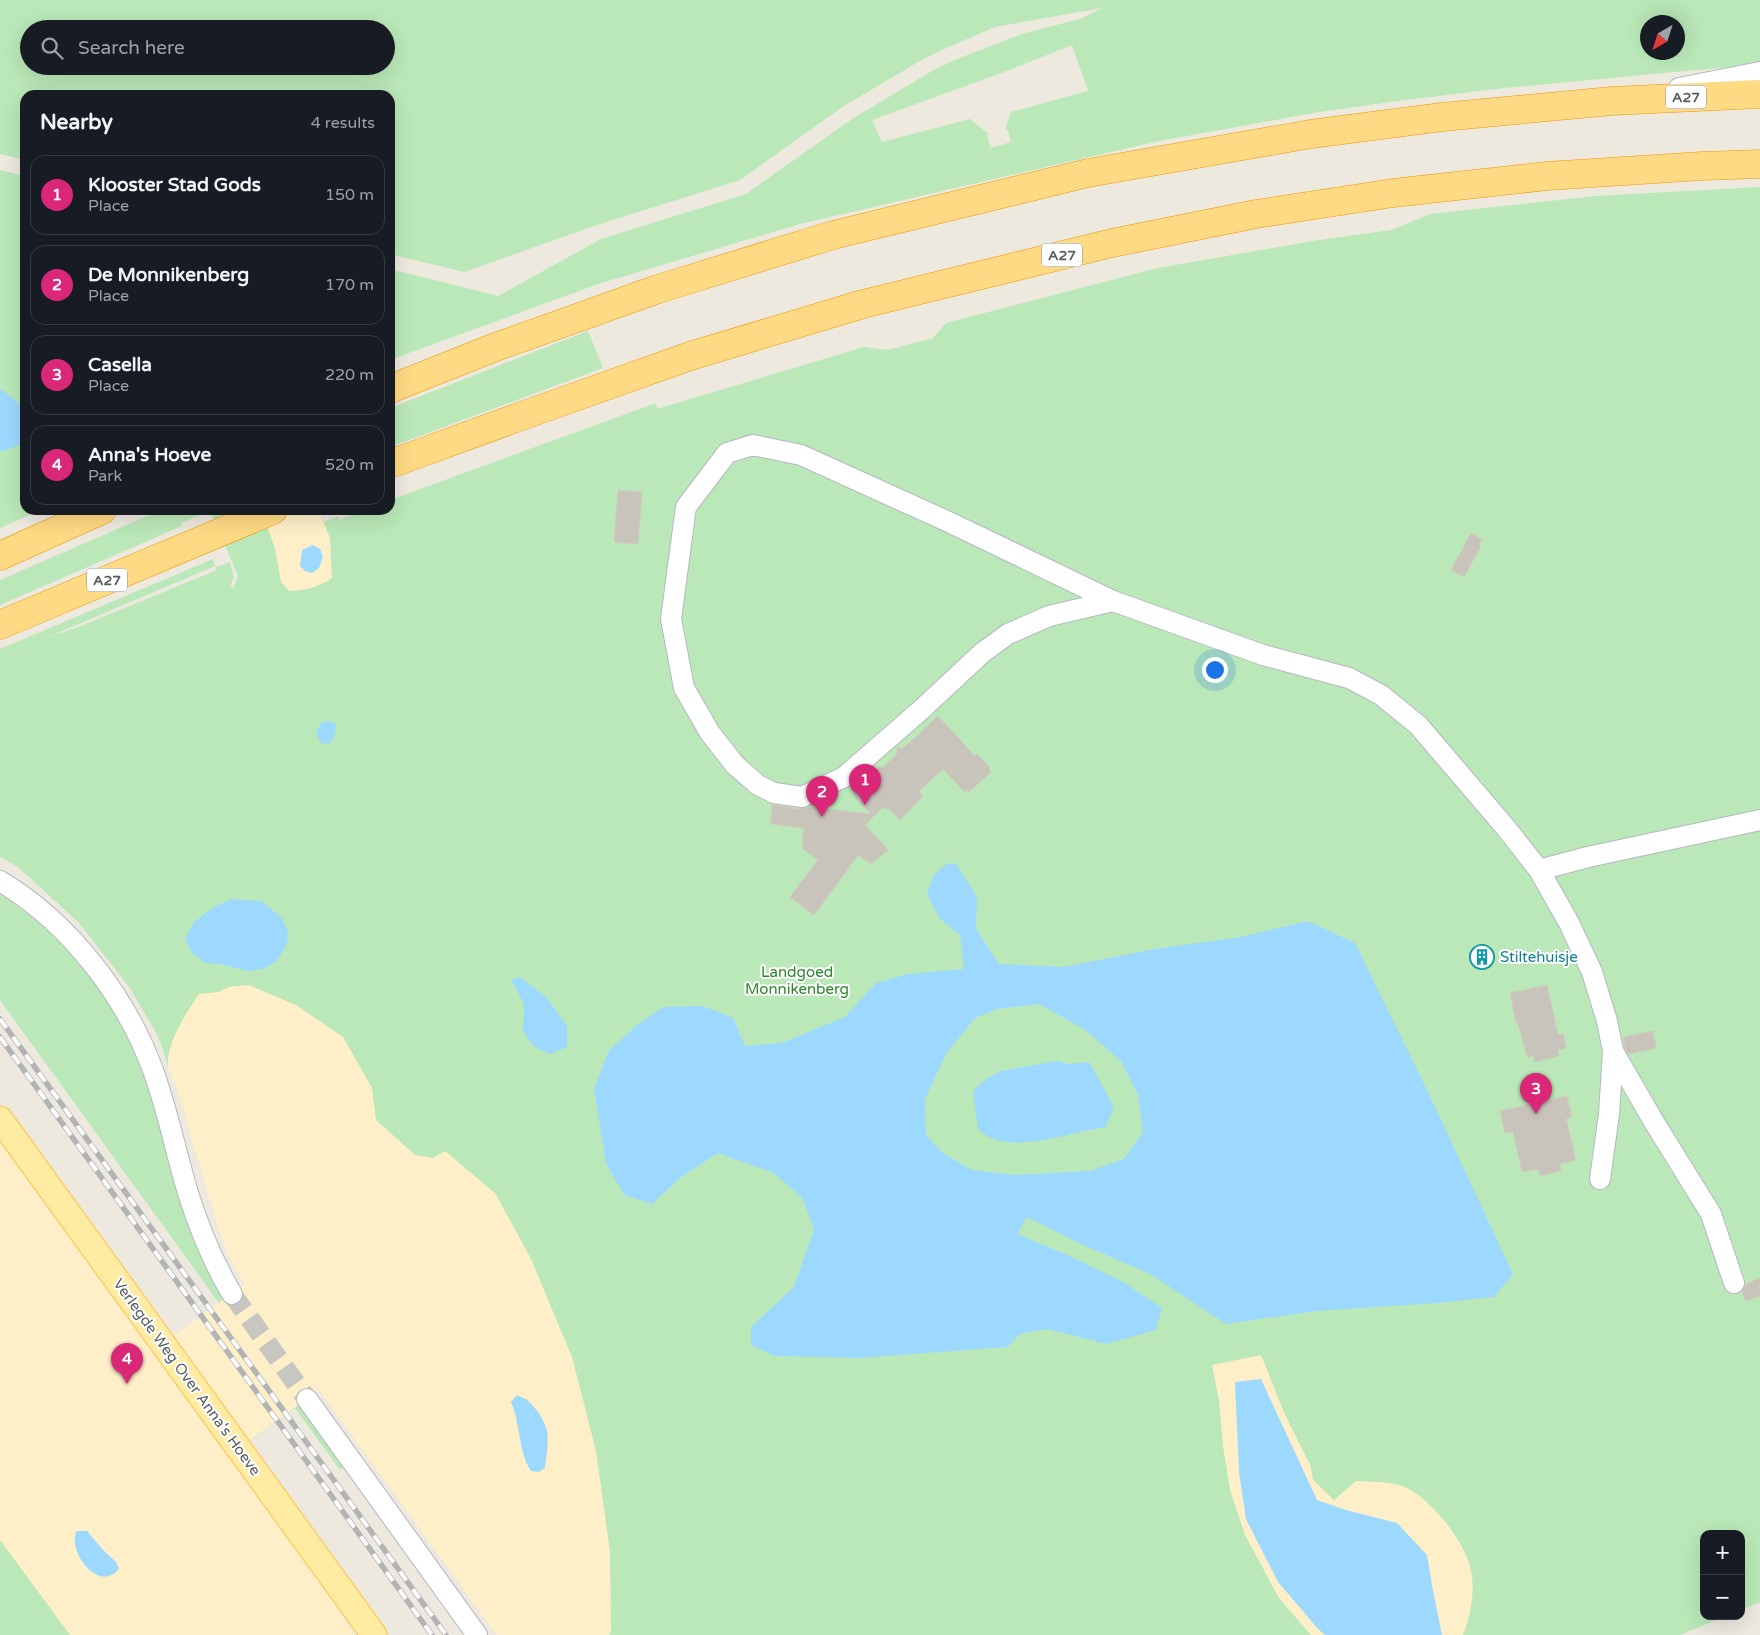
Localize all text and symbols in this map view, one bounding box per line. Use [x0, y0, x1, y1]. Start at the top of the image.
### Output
north arrow [1640, 15, 1685, 60]
search box [20, 20, 395, 75]
icon: search [38, 34, 66, 62]
text: Search here [78, 37, 185, 59]
road number: A27 [1666, 85, 1706, 108]
text: Nearby [40, 110, 113, 135]
text: 4 results [311, 113, 375, 133]
text: Klooster Stad Gods [88, 174, 261, 196]
text: 1 [52, 185, 62, 205]
text: 150 m [325, 185, 374, 205]
text: Place [88, 196, 129, 216]
road number: A27 [1042, 244, 1082, 266]
text: De Monnikenberg [88, 264, 249, 286]
text: 2 [52, 275, 62, 295]
text: 170 m [325, 275, 374, 295]
text: Place [88, 286, 129, 306]
text: Casella [88, 354, 152, 376]
text: 3 [52, 365, 62, 385]
text: 220 m [325, 365, 374, 385]
text: Place [88, 376, 129, 396]
text: Anna's Hoeve [88, 444, 211, 466]
text: 4 [52, 455, 62, 475]
text: 520 m [325, 455, 374, 475]
text: Park [88, 466, 122, 486]
road number: A27 [87, 568, 127, 592]
your location [1202, 657, 1228, 683]
pin: 1 [849, 764, 881, 805]
pin: 2 [806, 776, 838, 817]
building icon: Stiltehuisje [1469, 944, 1495, 970]
place label: Stiltehuisje [1500, 948, 1578, 966]
park label: Landgoed Monnikenberg [745, 963, 849, 998]
pin: 3 [1520, 1073, 1552, 1114]
street label: Verlegde Weg Over Anna's Hoeve [109, 1275, 265, 1479]
pin: 4 [111, 1343, 143, 1384]
map controls [1700, 1530, 1745, 1620]
button: + [1700, 1530, 1745, 1575]
button: − [1700, 1575, 1745, 1620]

